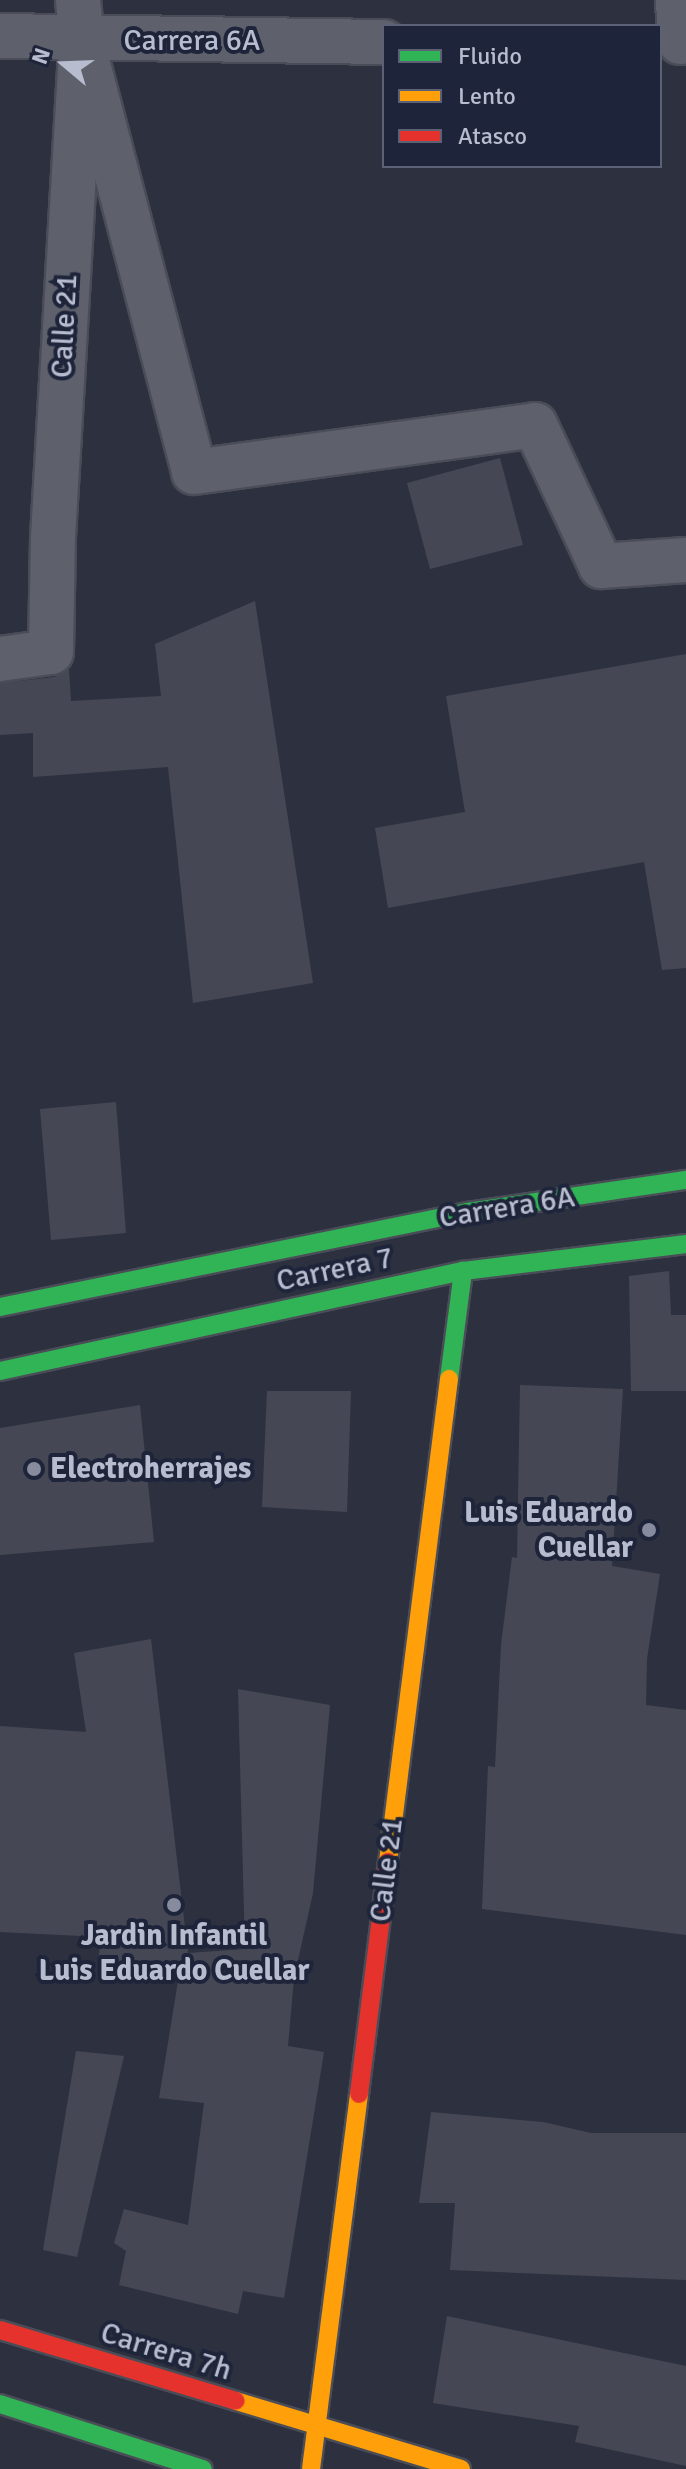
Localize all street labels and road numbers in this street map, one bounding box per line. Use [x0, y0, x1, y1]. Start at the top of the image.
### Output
street label: Carrera 6A [124, 23, 260, 59]
street label: Calle 21 [44, 273, 86, 379]
street label: Carrera 6A [437, 1180, 577, 1236]
street label: Carrera 7 [273, 1240, 397, 1300]
street label: Calle 21 [363, 1816, 411, 1924]
street label: Carrera 7h [96, 2315, 236, 2389]

